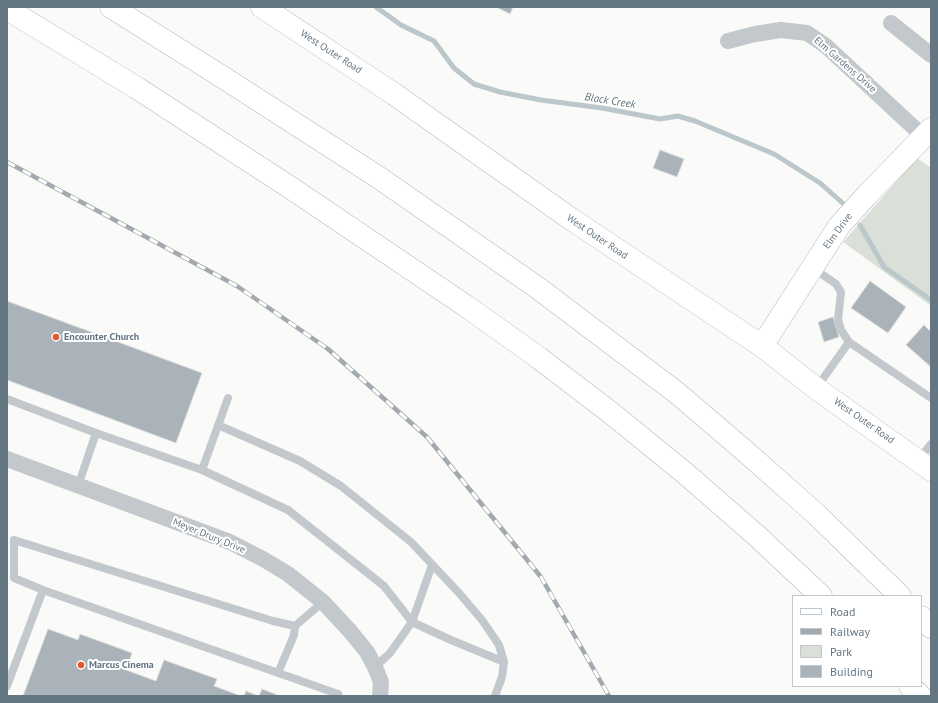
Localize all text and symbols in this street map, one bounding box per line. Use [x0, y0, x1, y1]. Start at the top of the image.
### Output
street label: West Outer Road [298, 28, 364, 76]
street label: Elm Gardens Drive [811, 35, 879, 95]
water label: Black Creek [584, 90, 636, 112]
street label: Elm Drive [821, 211, 855, 251]
street label: West Outer Road [564, 212, 630, 262]
place label: Encounter Church [64, 331, 139, 343]
marker: Encounter Church [51, 332, 61, 342]
street label: West Outer Road [831, 396, 897, 446]
street label: Meyer Drury Drive [171, 516, 247, 556]
legend [792, 595, 922, 687]
text: Road [830, 604, 855, 619]
text: Railway [830, 624, 870, 639]
text: Park [830, 644, 852, 659]
place label: Marcus Cinema [89, 659, 154, 671]
marker: Marcus Cinema [76, 660, 86, 670]
text: Building [830, 664, 873, 679]

